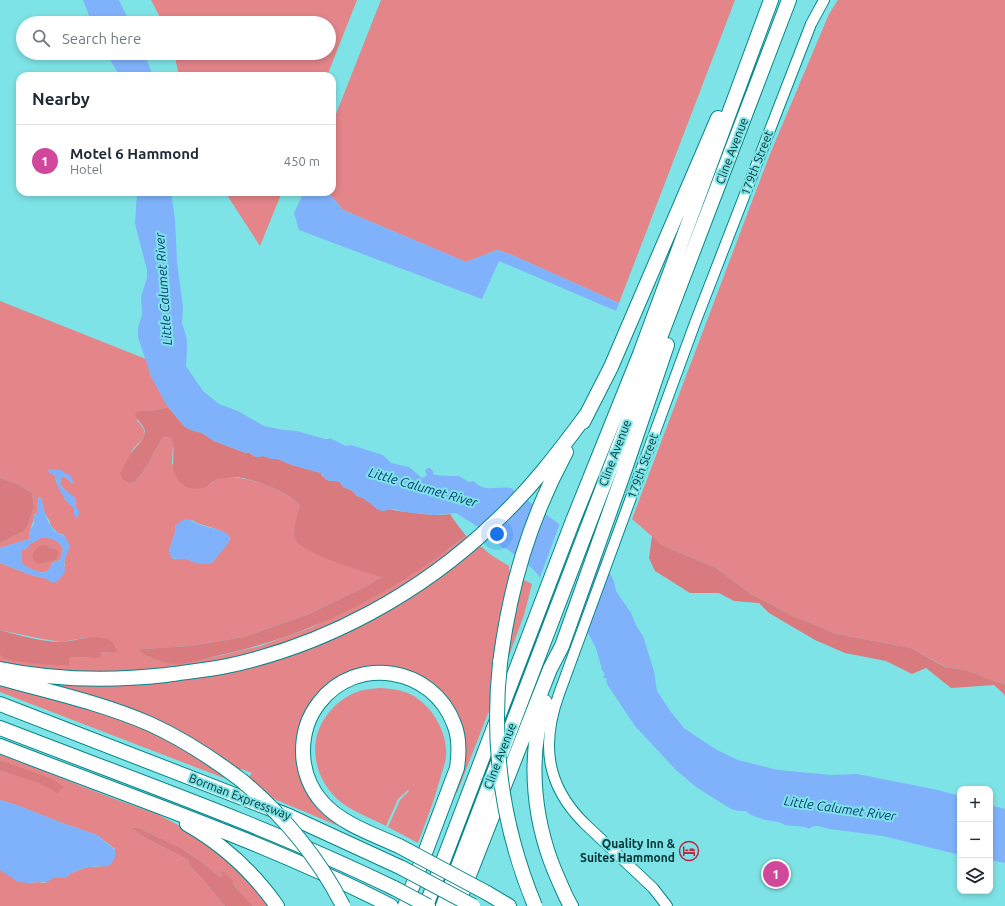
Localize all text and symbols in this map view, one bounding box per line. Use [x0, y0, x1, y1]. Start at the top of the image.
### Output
search box [16, 16, 336, 60]
icon: search [30, 27, 52, 49]
text: Search here [62, 30, 141, 47]
text: Nearby [32, 89, 90, 108]
street label: Cline Avenue [713, 116, 750, 186]
street label: 179th Street [738, 128, 775, 197]
text: Motel 6 Hammond [70, 145, 199, 162]
text: 1 [41, 154, 49, 168]
text: 450 m [284, 154, 320, 168]
text: Hotel [70, 162, 102, 176]
water label: Little Calumet River [152, 231, 174, 346]
street label: Cline Avenue [596, 418, 633, 488]
street label: 179th Street [625, 431, 660, 500]
water label: Little Calumet River [367, 465, 480, 510]
your location [487, 524, 507, 544]
street label: Cline Avenue [481, 721, 518, 791]
street label: Borman Expressway [187, 771, 293, 822]
map controls [957, 786, 993, 894]
button: + [957, 786, 993, 822]
water label: Little Calumet River [783, 793, 898, 823]
button: − [957, 822, 993, 858]
place label: Quality Inn & Suites Hammond [580, 837, 676, 864]
hotel icon: Quality Inn & Suites Hammond [678, 840, 700, 862]
button: layers [957, 858, 993, 894]
pin: 1 [763, 859, 789, 889]

